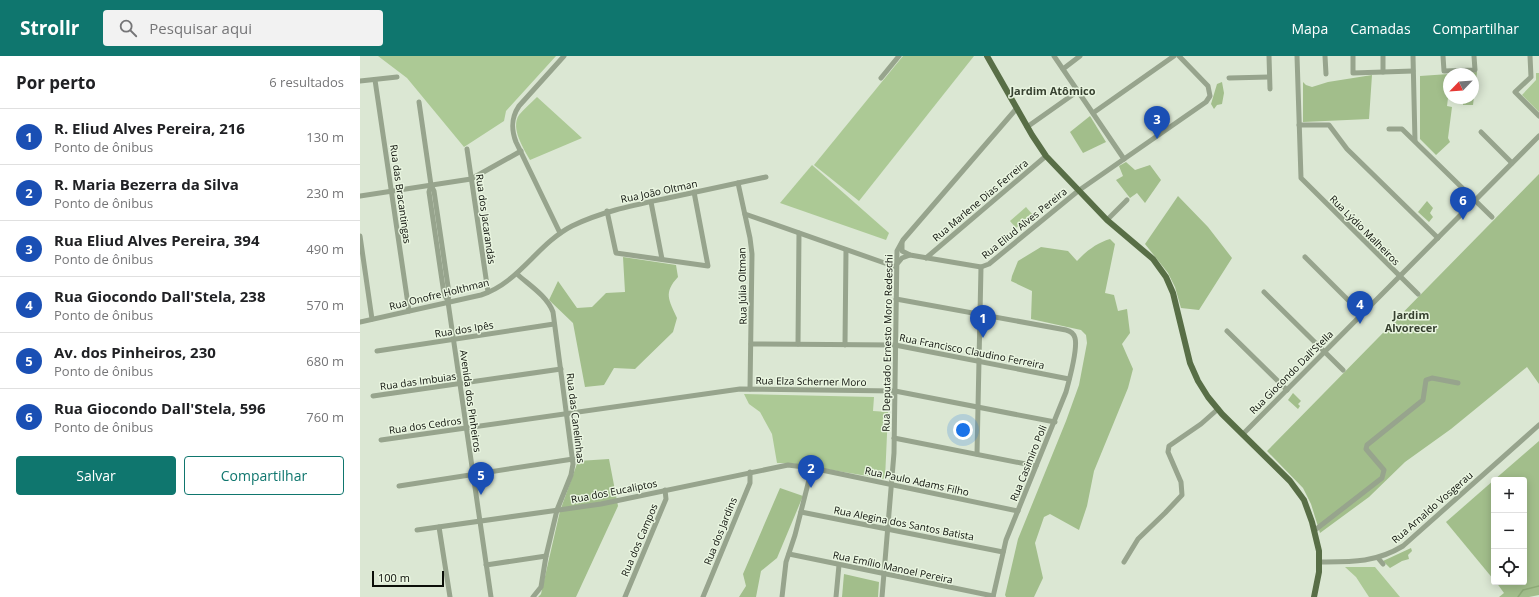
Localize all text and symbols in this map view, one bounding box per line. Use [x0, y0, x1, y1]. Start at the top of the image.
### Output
search box [103, 10, 383, 46]
text: Strollr [20, 15, 79, 41]
icon: search [117, 17, 139, 39]
text: Pesquisar aqui [149, 18, 252, 38]
text: Mapa [1292, 19, 1328, 38]
text: Camadas [1350, 19, 1411, 38]
text: Compartilhar [1433, 19, 1519, 38]
north arrow [1443, 68, 1479, 104]
text: Por perto [16, 71, 96, 94]
text: 6 resultados [269, 73, 344, 91]
district label: Jardim Atômico [1009, 83, 1096, 98]
pin: 3 [1144, 106, 1170, 139]
text: R. Eliud Alves Pereira, 216 [54, 118, 245, 138]
text: 1 [25, 128, 33, 146]
text: 130 m [306, 128, 344, 146]
text: Ponto de ônibus [54, 138, 153, 156]
street label: Rua das Bracantingas [387, 143, 415, 245]
street label: Rua Marlene Dias Ferreira [929, 156, 1031, 244]
street label: Rua dos Jacarandás [473, 173, 499, 265]
text: R. Maria Bezerra da Silva [54, 174, 239, 194]
street label: Rua João Oltman [619, 176, 699, 206]
text: 2 [25, 184, 33, 202]
text: 230 m [306, 184, 344, 202]
street label: Rua Eliud Alves Pereira [978, 184, 1070, 262]
pin: 6 [1450, 187, 1476, 220]
street label: Rua Lýdio Malheiros [1327, 192, 1403, 268]
text: Ponto de ônibus [54, 194, 153, 212]
text: Rua Eliud Alves Pereira, 394 [54, 230, 260, 250]
text: 3 [25, 240, 33, 258]
text: 490 m [306, 240, 344, 258]
street label: Rua Júlia Oltman [734, 247, 750, 325]
text: Ponto de ônibus [54, 250, 153, 268]
street label: Rua Deputado Ernesto Moro Redeschi [878, 254, 896, 432]
street label: Rua Onofre Holthman [388, 275, 490, 313]
text: Rua Giocondo Dall'Stela, 238 [54, 286, 265, 306]
pin: 4 [1347, 291, 1373, 324]
text: 4 [25, 296, 33, 314]
text: 570 m [306, 296, 344, 314]
pin: 1 [970, 305, 996, 338]
text: Ponto de ônibus [54, 306, 153, 324]
district label: Jardim Alvorecer [1385, 307, 1437, 335]
street label: Rua dos Ipês [434, 317, 495, 341]
street label: Rua Giocondo Dall'Stella [1246, 327, 1336, 417]
street label: Rua Francisco Claudino Ferreira [898, 330, 1046, 372]
text: Av. dos Pinheiros, 230 [54, 342, 216, 362]
street label: Avenida dos Pinheiros [457, 349, 485, 453]
text: 5 [25, 352, 33, 370]
text: 680 m [306, 352, 344, 370]
text: Ponto de ônibus [54, 362, 153, 380]
street label: Rua das Imbuias [379, 369, 457, 393]
street label: Rua das Canelinhas [564, 372, 589, 464]
street label: Rua Elza Scherner Moro [755, 373, 867, 389]
text: Rua Giocondo Dall'Stela, 596 [54, 398, 265, 418]
text: 6 [25, 408, 33, 426]
text: 760 m [306, 408, 344, 426]
street label: Rua dos Cedros [388, 413, 462, 437]
text: Ponto de ônibus [54, 418, 153, 436]
your location [953, 420, 973, 440]
street label: Rua Casimiro Poli [1006, 423, 1050, 503]
pin: 2 [798, 455, 824, 488]
button: Salvar [16, 456, 176, 495]
button: Compartilhar [184, 456, 344, 495]
pin: 5 [468, 462, 494, 495]
street label: Rua Paulo Adams Filho [864, 463, 970, 499]
street label: Rua Arnaldo Vosgerau [1388, 468, 1476, 546]
street label: Rua dos Eucaliptos [570, 476, 659, 506]
map controls [1491, 477, 1527, 585]
button: + [1491, 477, 1527, 513]
street label: Rua dos Jardins [700, 495, 740, 567]
street label: Rua dos Campos [617, 501, 661, 579]
street label: Rua Alegina dos Santos Batista [833, 503, 975, 543]
button: − [1491, 513, 1527, 549]
street label: Rua Emílio Manoel Pereira [832, 547, 954, 587]
button: locate [1491, 549, 1527, 585]
scale bar [372, 569, 444, 588]
text: 100 m [378, 570, 410, 585]

